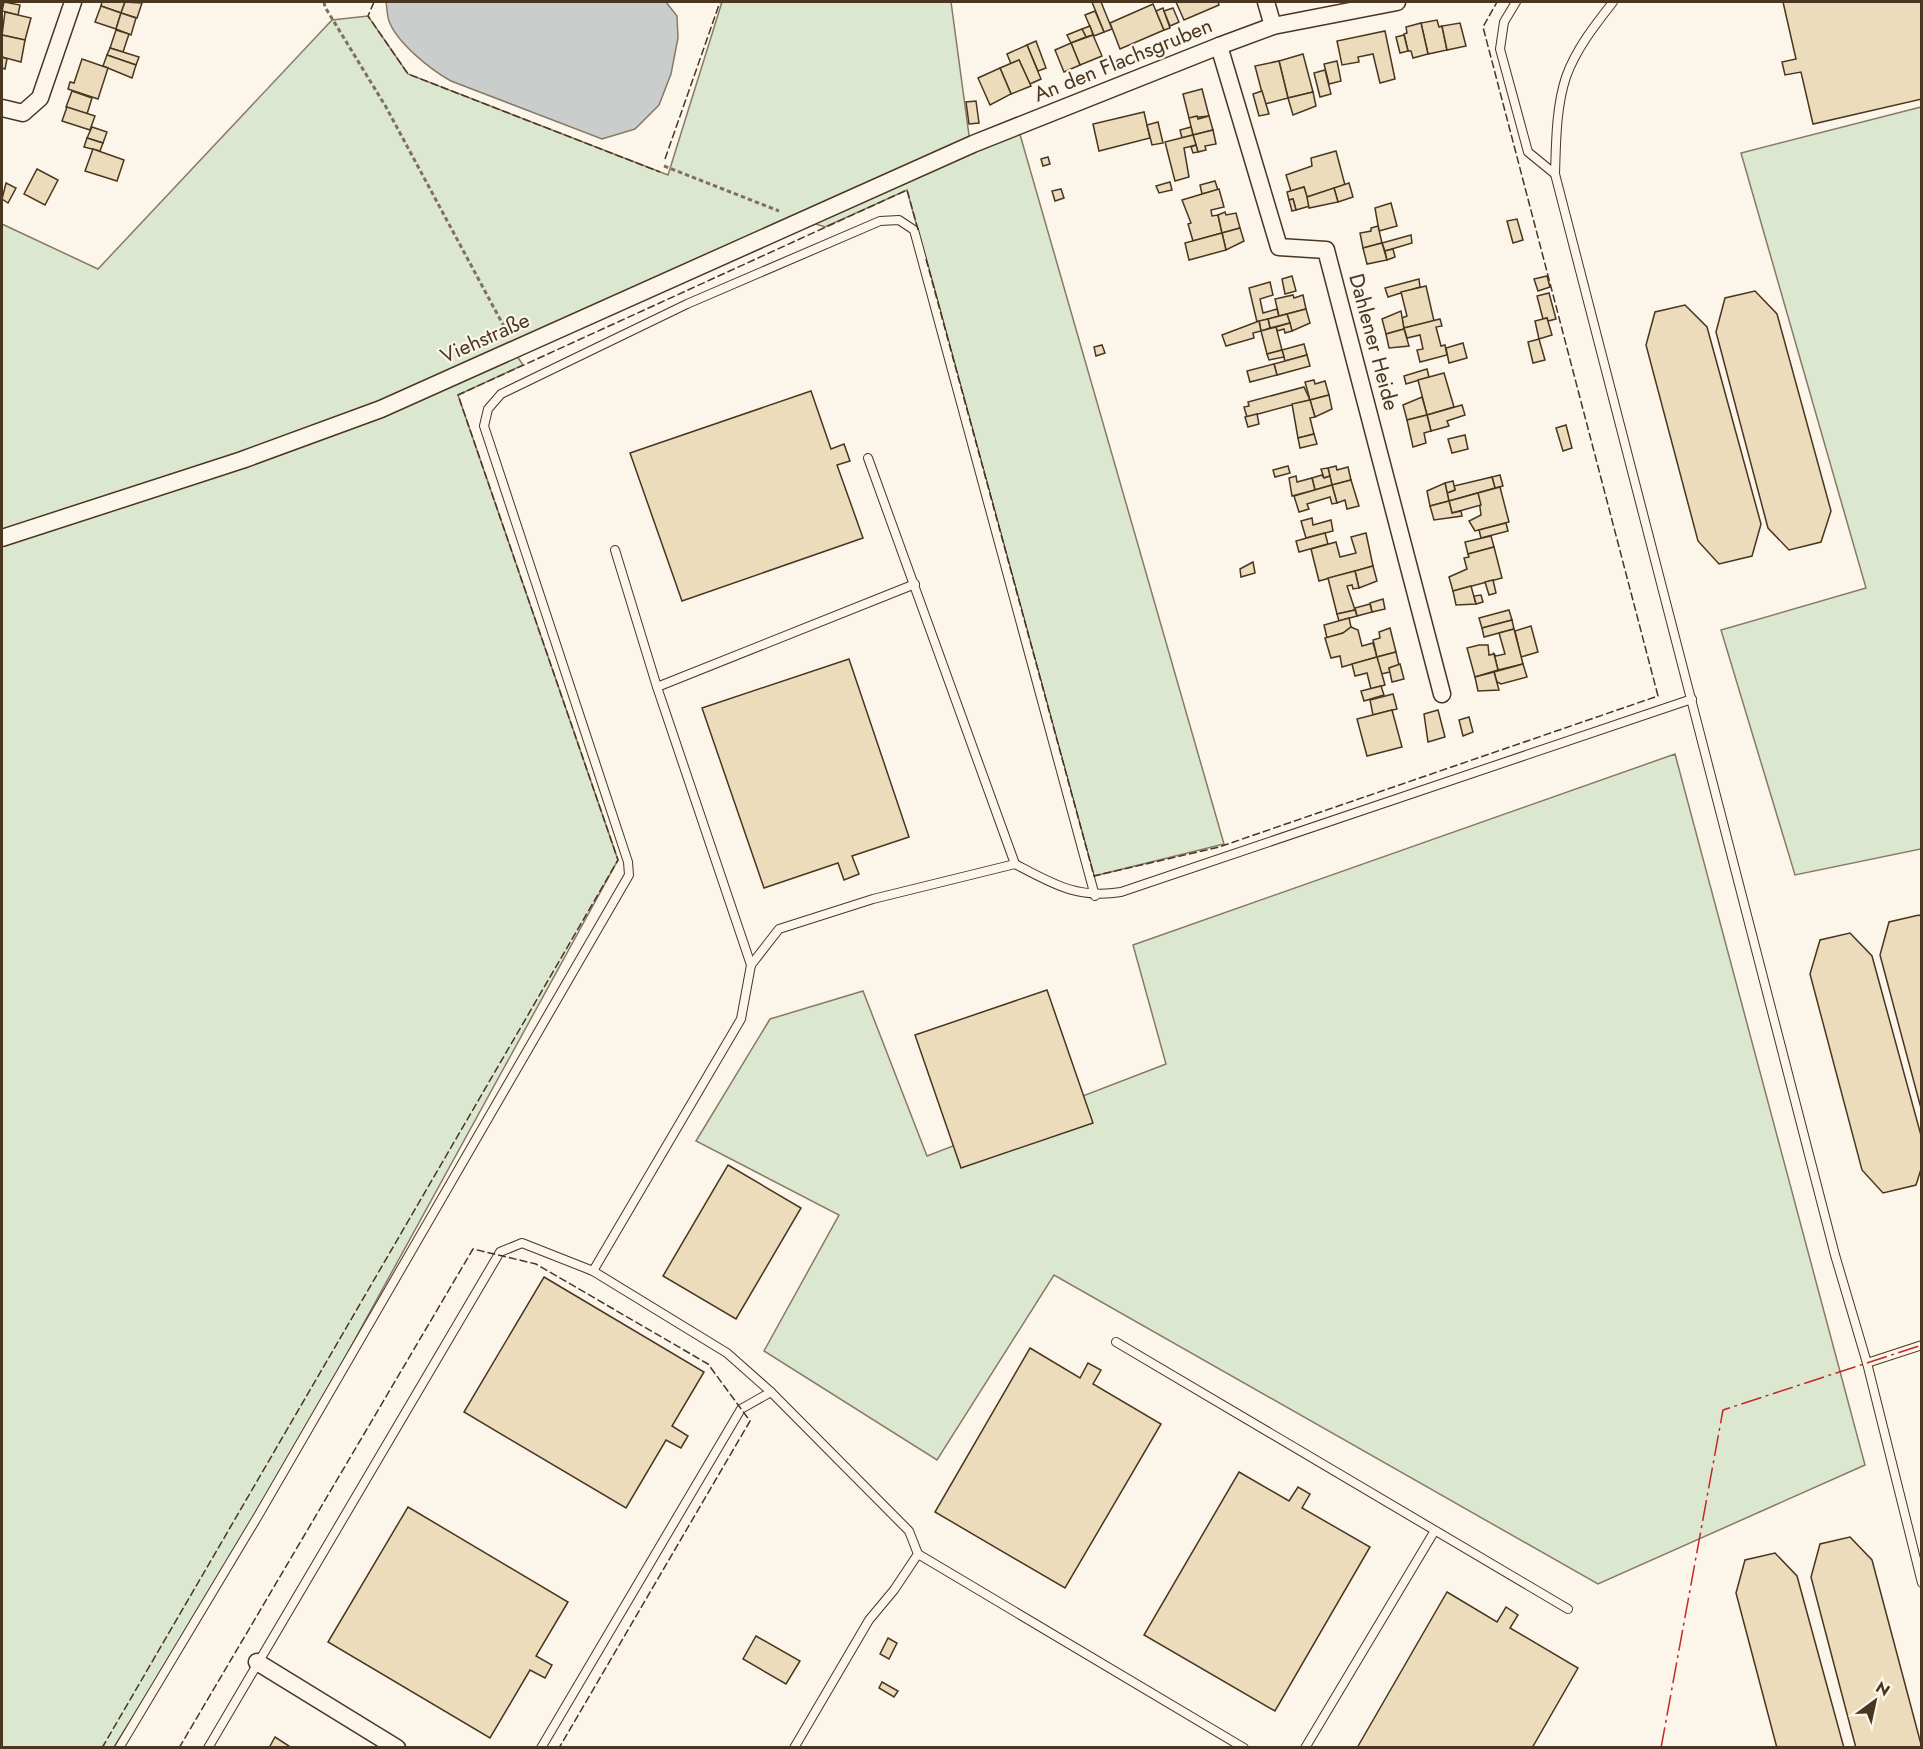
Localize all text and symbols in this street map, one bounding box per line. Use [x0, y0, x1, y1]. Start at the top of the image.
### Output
street label: An den Flachsgruben [1029, 10, 1217, 110]
street label: Dahlener Heide [1341, 270, 1407, 414]
street label: Viehstraße [436, 305, 534, 371]
north arrow [1845, 1671, 1905, 1731]
text: N [1871, 1676, 1894, 1702]

